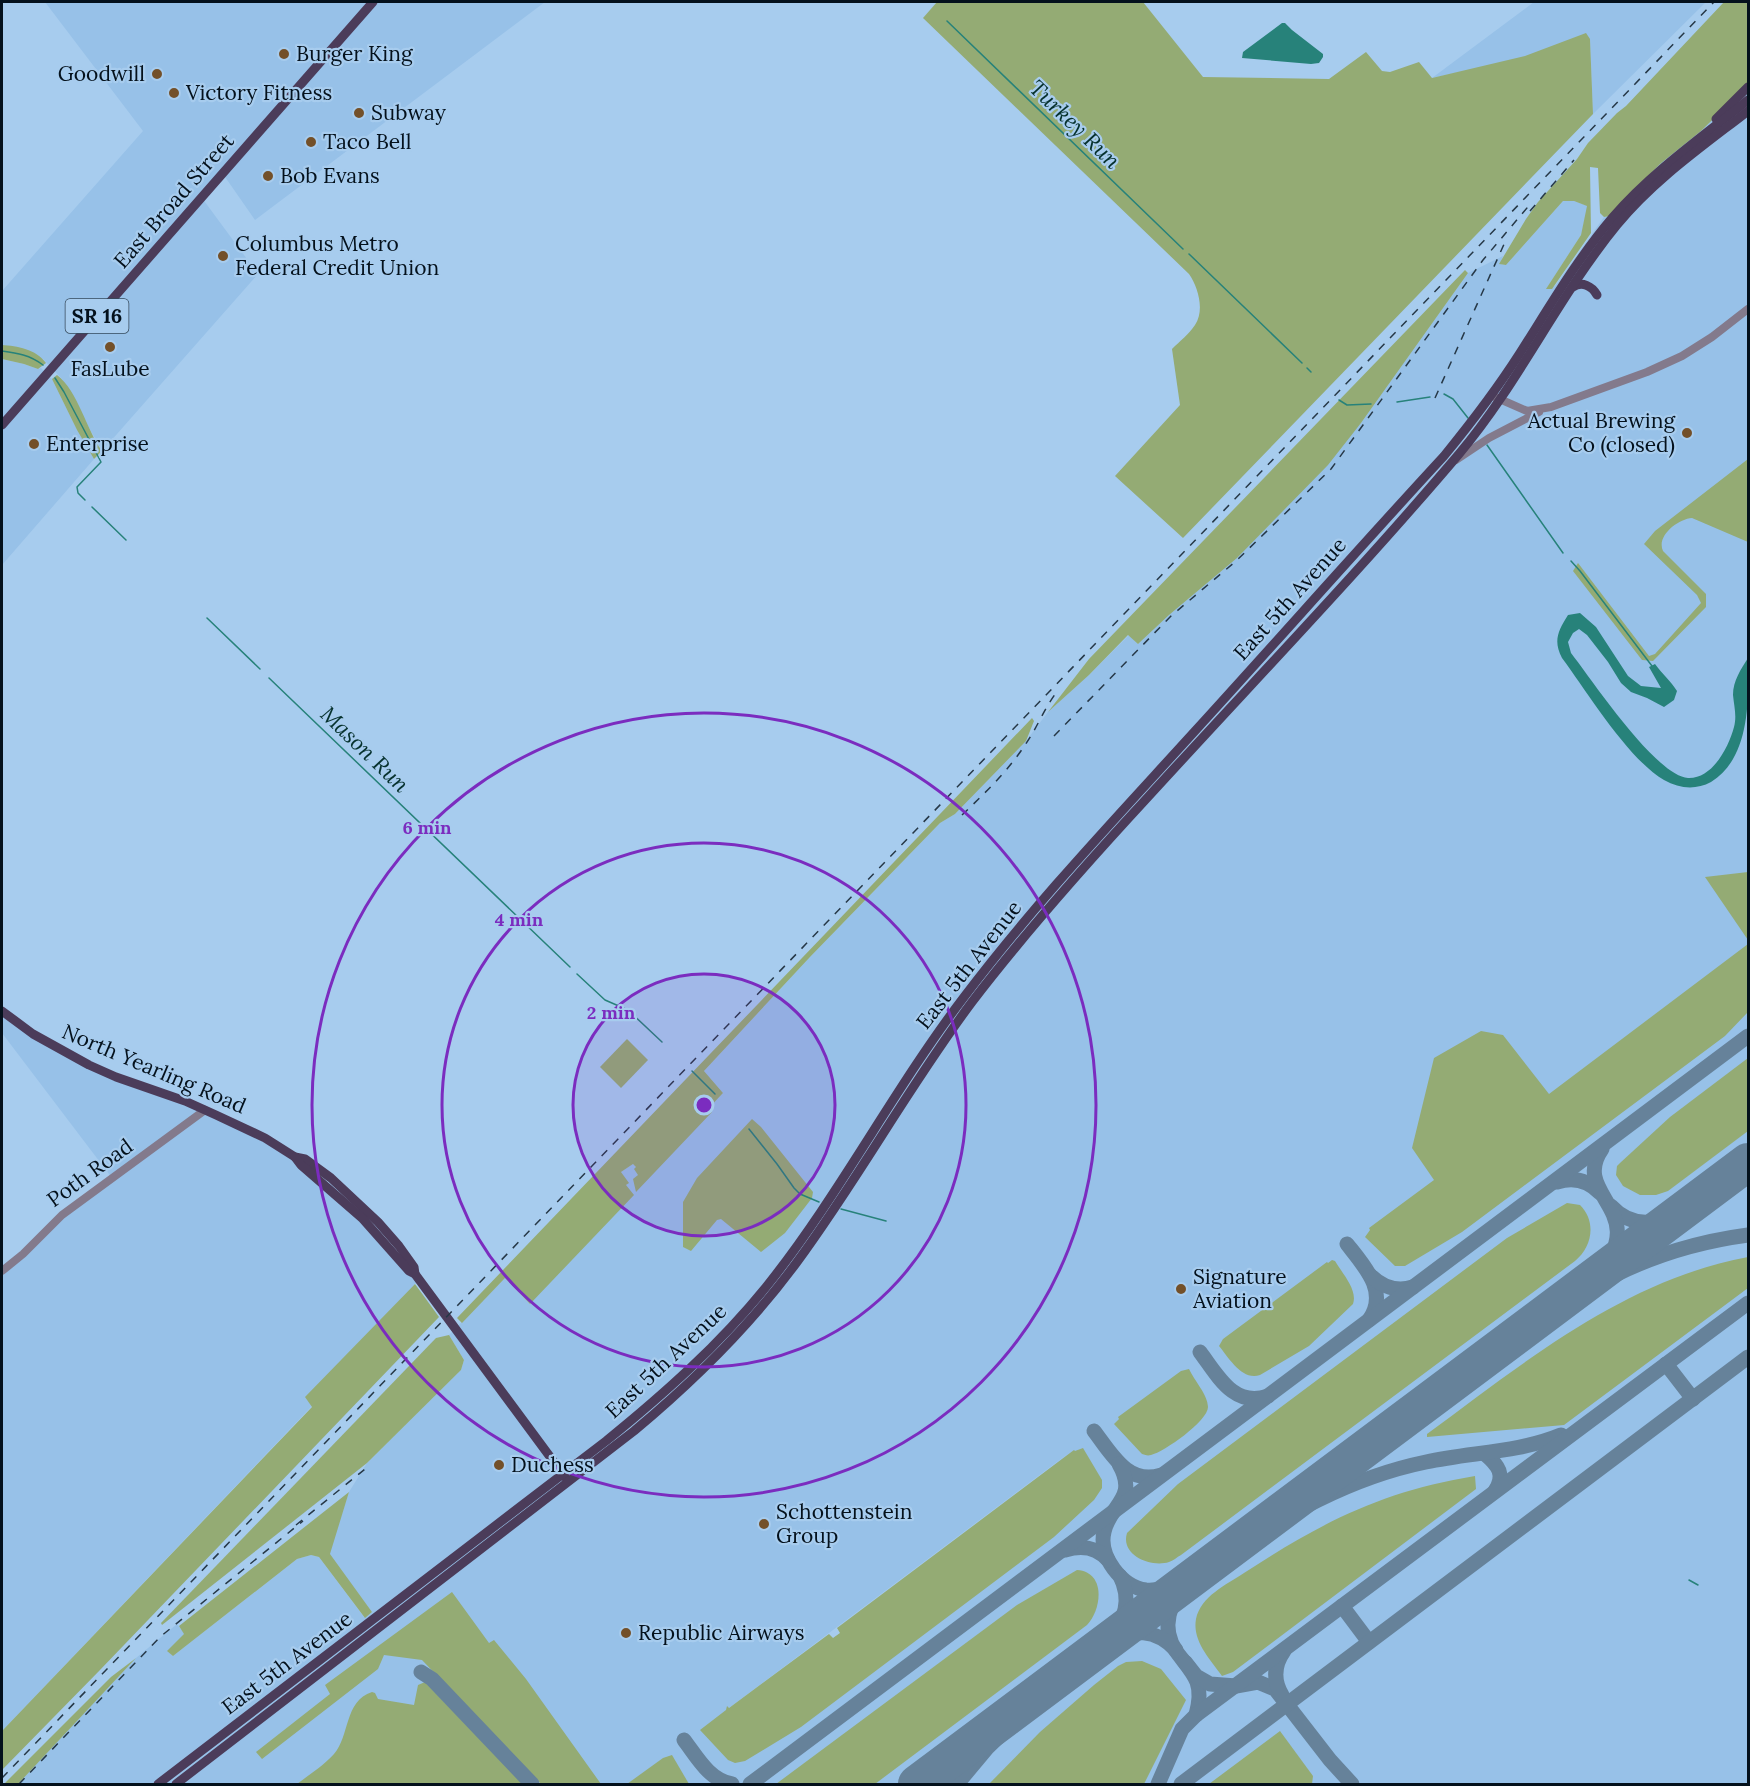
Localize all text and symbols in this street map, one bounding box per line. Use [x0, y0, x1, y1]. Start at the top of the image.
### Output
place label: Burger King [296, 40, 413, 67]
marker: Burger King [277, 47, 291, 61]
place label: Goodwill [58, 60, 145, 87]
marker: Goodwill [150, 67, 164, 81]
water label: Turkey Run [1023, 74, 1127, 175]
place label: Victory Fitness [185, 79, 332, 106]
marker: Victory Fitness [167, 86, 181, 100]
place label: Subway [371, 99, 446, 126]
marker: Subway [352, 106, 366, 120]
street label: East Broad Street [108, 127, 240, 274]
place label: Taco Bell [323, 128, 412, 155]
marker: Taco Bell [304, 135, 318, 149]
place label: Bob Evans [280, 162, 380, 189]
marker: Bob Evans [261, 169, 275, 183]
place label: Columbus Metro Federal Credit Union [235, 230, 439, 281]
marker: Columbus Metro Federal Credit Union [216, 249, 230, 263]
road number: SR 16 [66, 299, 128, 333]
marker: FasLube [103, 340, 117, 354]
place label: FasLube [70, 355, 150, 382]
place label: Actual Brewing Co (closed) [1527, 407, 1675, 458]
marker: Actual Brewing Co (closed) [1680, 426, 1694, 440]
place label: Enterprise [46, 430, 149, 457]
marker: Enterprise [27, 437, 41, 451]
street label: East 5th Avenue [1227, 532, 1352, 666]
water label: Mason Run [315, 700, 416, 798]
text: 6 min [402, 816, 452, 839]
street label: East 5th Avenue [910, 895, 1027, 1035]
text: 4 min [495, 908, 544, 931]
text: 2 min [587, 1001, 636, 1024]
street label: North Yearling Road [58, 1018, 250, 1119]
centre of rings [694, 1095, 714, 1115]
street label: Poth Road [41, 1132, 138, 1213]
place label: Signature Aviation [1192, 1263, 1287, 1314]
marker: Signature Aviation [1174, 1282, 1188, 1296]
street label: East 5th Avenue [599, 1297, 732, 1424]
place label: Duchess [511, 1451, 594, 1478]
marker: Duchess [492, 1458, 506, 1472]
place label: Schottenstein Group [776, 1498, 913, 1549]
marker: Schottenstein Group [757, 1517, 771, 1531]
street label: East 5th Avenue [216, 1605, 357, 1720]
place label: Republic Airways [638, 1619, 804, 1646]
marker: Republic Airways [619, 1626, 633, 1640]

